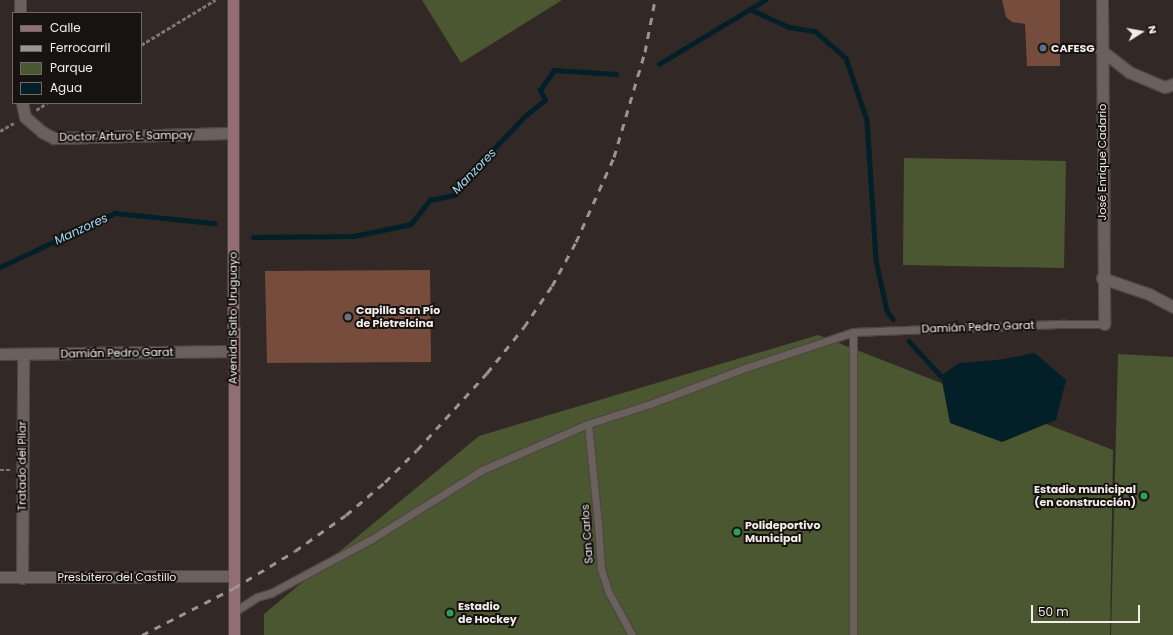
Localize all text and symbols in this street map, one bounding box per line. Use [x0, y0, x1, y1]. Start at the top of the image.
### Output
legend [12, 12, 142, 104]
north arrow [1121, 12, 1161, 52]
text: Calle [50, 19, 81, 36]
text: N [1144, 24, 1161, 35]
text: Ferrocarril [50, 39, 110, 56]
place label: CAFESG [1051, 41, 1095, 55]
marker: CAFESG [1038, 43, 1048, 53]
text: Parque [50, 59, 93, 76]
text: Agua [50, 79, 82, 96]
street label: José Enrique Cadario [1095, 104, 1109, 220]
street label: Doctor Arturo E. Sampay [59, 128, 193, 144]
water label: Manzores [449, 145, 499, 197]
water label: Manzores [52, 210, 110, 248]
street label: Avenida Salto Uruguayo [226, 252, 240, 384]
place label: Capilla San Pío de Pietrelcina [356, 304, 440, 330]
marker: Capilla San Pío de Pietrelcina [343, 312, 353, 322]
street label: Damián Pedro Garat [921, 318, 1035, 336]
street label: Damián Pedro Garat [60, 345, 174, 361]
street label: Tratado del Pilar [15, 421, 29, 511]
place label: Estadio municipal (en construcción) [1034, 483, 1136, 509]
marker: Estadio municipal (en construcción) [1139, 491, 1149, 501]
street label: San Carlos [578, 504, 596, 564]
place label: Polideportivo Municipal [745, 519, 820, 545]
marker: Polideportivo Municipal [732, 527, 742, 537]
street label: Presbítero del Castillo [58, 570, 176, 584]
scale bar [1033, 597, 1142, 623]
place label: Estadio de Hockey [458, 600, 517, 626]
text: 50 m [1038, 603, 1069, 620]
marker: Estadio de Hockey [445, 608, 455, 618]

